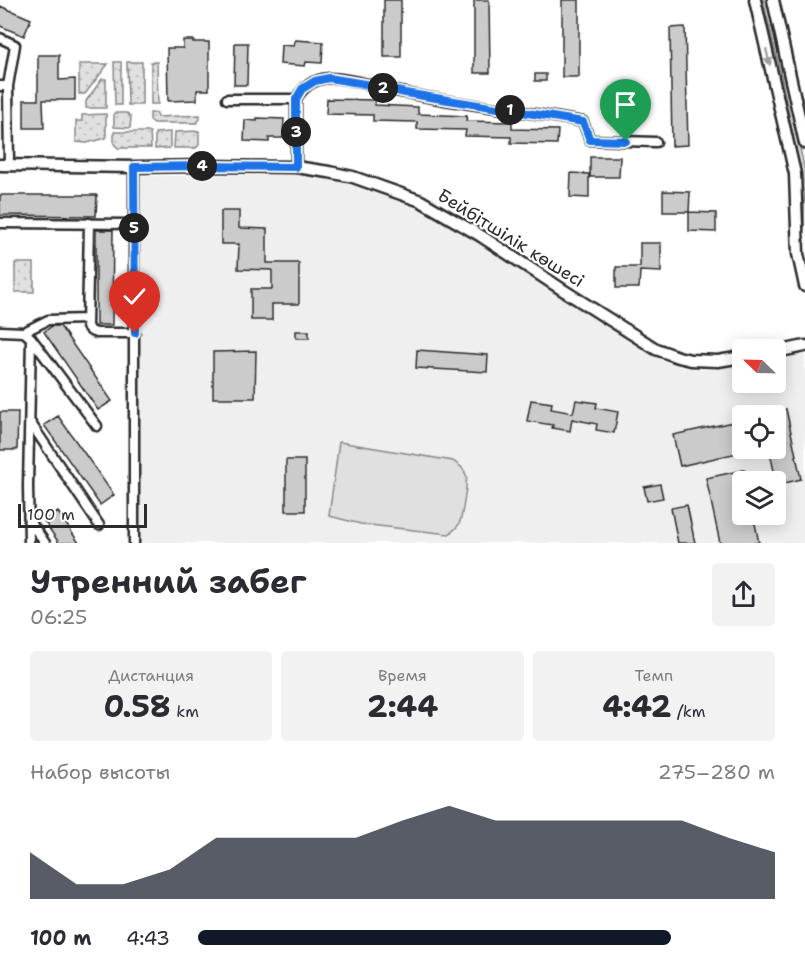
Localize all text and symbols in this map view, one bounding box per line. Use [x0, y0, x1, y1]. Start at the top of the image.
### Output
one-way arrow [764, 48, 774, 66]
pin: 2 [368, 73, 398, 103]
text: 2 [377, 77, 389, 98]
pin [600, 79, 651, 141]
icon: arrive [609, 88, 642, 121]
pin: 1 [495, 95, 525, 125]
text: 1 [506, 99, 514, 120]
pin: 3 [281, 117, 311, 147]
text: 3 [290, 121, 302, 142]
pin: 4 [187, 151, 217, 181]
text: 4 [196, 155, 208, 176]
street label: Бейбітшілік көшесі [433, 183, 589, 293]
pin: 5 [119, 213, 149, 243]
text: 5 [129, 217, 139, 238]
pin [109, 271, 160, 333]
icon: check [118, 280, 151, 313]
north arrow [732, 339, 786, 393]
map controls [732, 339, 786, 525]
button: locate [732, 405, 786, 459]
button: layers [732, 471, 786, 525]
scale bar [18, 501, 147, 528]
text: 100 m [27, 504, 75, 525]
text: Утренний забег [30, 559, 307, 604]
button: share [712, 563, 775, 626]
text: 06:25 [30, 604, 87, 630]
text: Дистанция [108, 665, 194, 686]
text: Время [378, 665, 427, 686]
text: Темп [634, 665, 673, 686]
text: 0.58 [103, 686, 171, 727]
text: 2:44 [367, 686, 438, 727]
text: 4:42 [602, 686, 671, 727]
text: km [171, 701, 199, 722]
text: /km [671, 701, 706, 722]
text: Набор высоты [30, 759, 170, 785]
text: 275–280 m [658, 759, 775, 785]
text: 100 m [30, 925, 92, 951]
text: 4:43 [126, 925, 170, 951]

